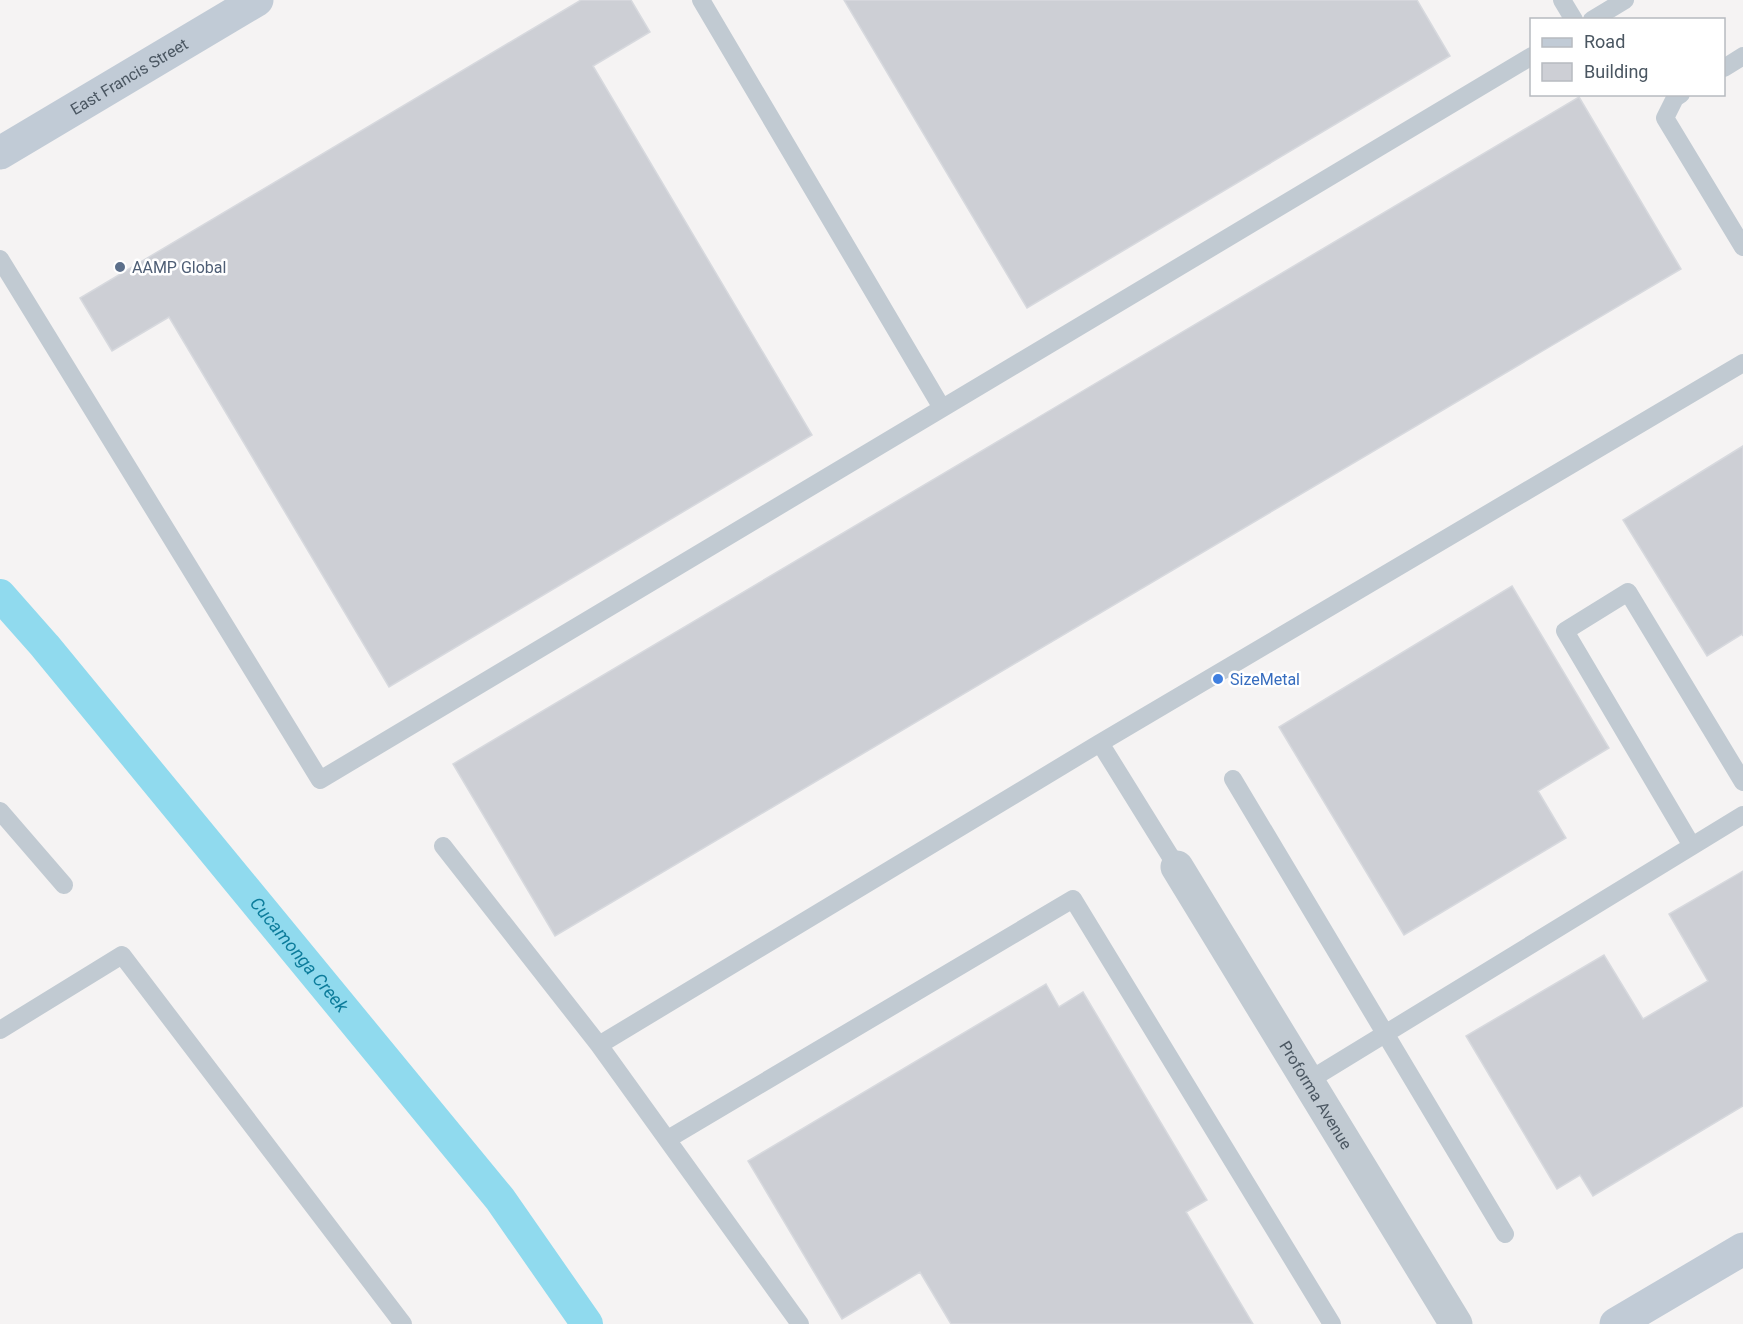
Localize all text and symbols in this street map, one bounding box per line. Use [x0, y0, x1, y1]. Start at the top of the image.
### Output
legend [1530, 18, 1725, 96]
text: Road [1584, 31, 1625, 52]
street label: East Francis Street [67, 34, 191, 119]
text: Building [1584, 61, 1648, 82]
place label: AAMP Global [132, 258, 226, 277]
marker: AAMP Global [113, 260, 127, 274]
place label: SizeMetal [1230, 670, 1300, 689]
marker: SizeMetal [1211, 672, 1225, 686]
water label: Cucamonga Creek [246, 893, 354, 1017]
street label: Proforma Avenue [1275, 1037, 1356, 1153]

